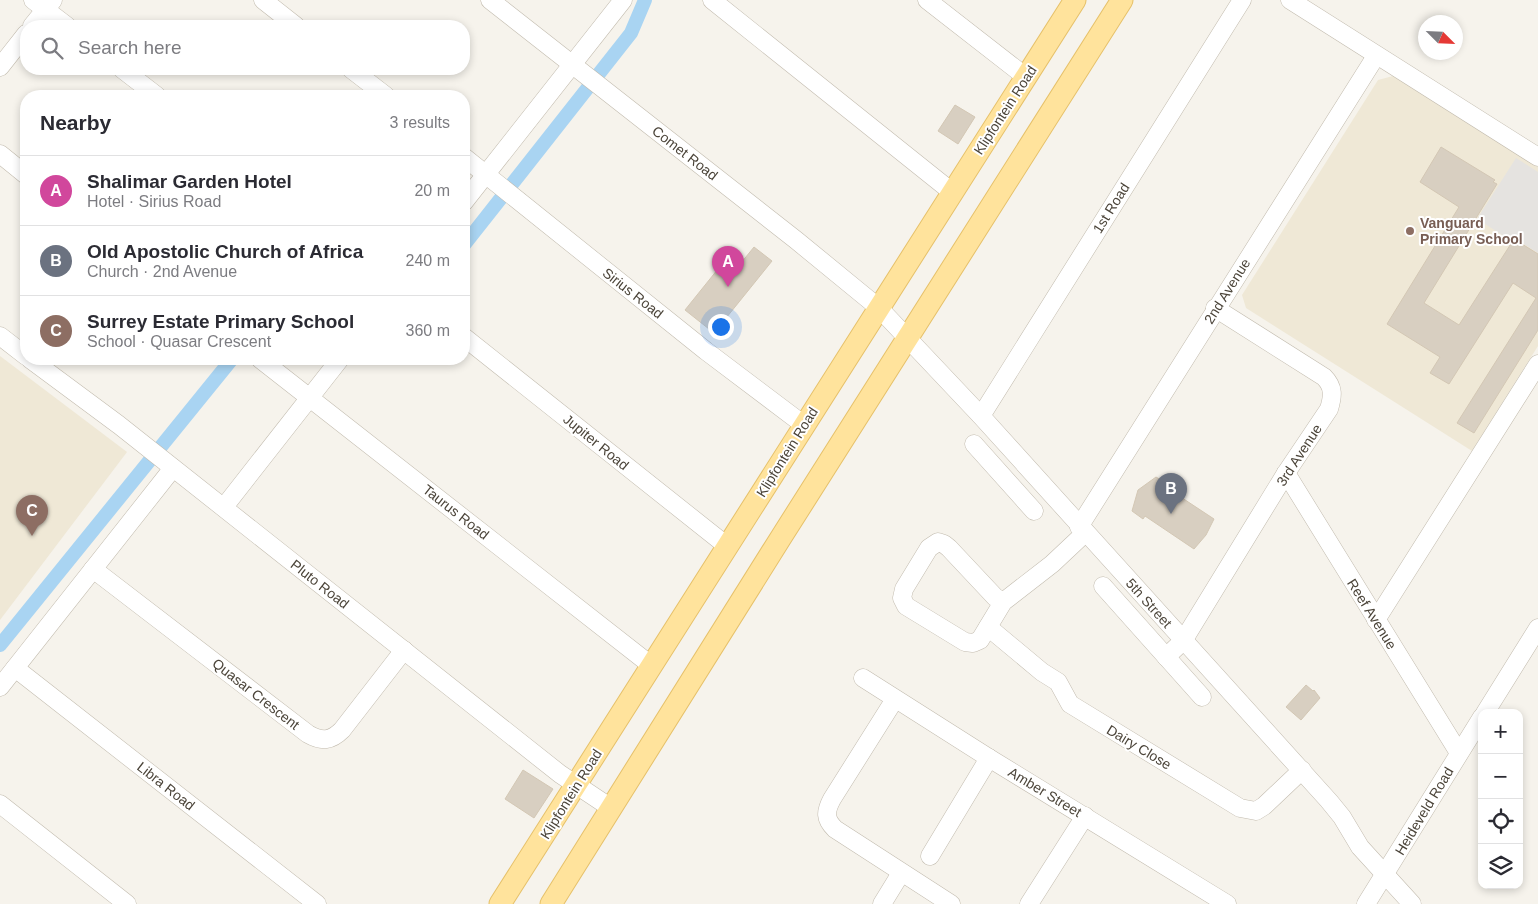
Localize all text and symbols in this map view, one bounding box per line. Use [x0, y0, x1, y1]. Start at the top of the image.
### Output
north arrow [1418, 15, 1463, 60]
search box [20, 20, 470, 75]
icon: search [38, 34, 66, 62]
text: Search here [78, 37, 182, 58]
street label: Klipfontein Road [970, 63, 1040, 157]
text: Nearby [40, 111, 111, 134]
text: 3 results [390, 114, 450, 131]
street label: Comet Road [649, 123, 721, 183]
text: Shalimar Garden Hotel [87, 171, 292, 192]
street label: 1st Road [1089, 180, 1133, 236]
text: A [50, 182, 62, 199]
text: 20 m [414, 182, 450, 199]
text: Hotel · Sirius Road [87, 193, 221, 210]
place label: Vanguard Primary School [1420, 215, 1523, 247]
marker: Vanguard Primary School [1404, 225, 1416, 237]
text: Old Apostolic Church of Africa [87, 241, 363, 262]
pin: A [712, 246, 744, 287]
text: B [50, 252, 62, 269]
text: 240 m [406, 252, 450, 269]
street label: 2nd Avenue [1201, 255, 1253, 326]
text: Church · 2nd Avenue [87, 263, 237, 280]
street label: Sirius Road [600, 264, 666, 322]
text: Surrey Estate Primary School [87, 311, 354, 332]
your location [708, 314, 734, 340]
text: C [50, 322, 62, 339]
text: 360 m [406, 322, 450, 339]
text: School · Quasar Crescent [87, 333, 271, 350]
street label: Klipfontein Road [753, 404, 821, 500]
street label: Jupiter Road [560, 411, 632, 473]
street label: 3rd Avenue [1273, 421, 1325, 489]
pin: B [1155, 473, 1187, 514]
street label: Taurus Road [420, 481, 492, 543]
pin: C [16, 495, 48, 536]
street label: Pluto Road [288, 556, 352, 612]
street label: 5th Street [1123, 575, 1175, 631]
street label: Reef Avenue [1344, 576, 1400, 652]
street label: Quasar Crescent [209, 655, 303, 733]
map controls [1478, 709, 1523, 889]
button: + [1478, 709, 1523, 754]
street label: Dairy Close [1104, 722, 1174, 773]
street label: Klipfontein Road [537, 746, 605, 842]
button: − [1478, 754, 1523, 799]
street label: Libra Road [134, 759, 198, 813]
street label: Amber Street [1006, 764, 1085, 820]
street label: Heideveld Road [1391, 764, 1457, 858]
button: locate [1478, 799, 1523, 844]
button: layers [1478, 844, 1523, 889]

